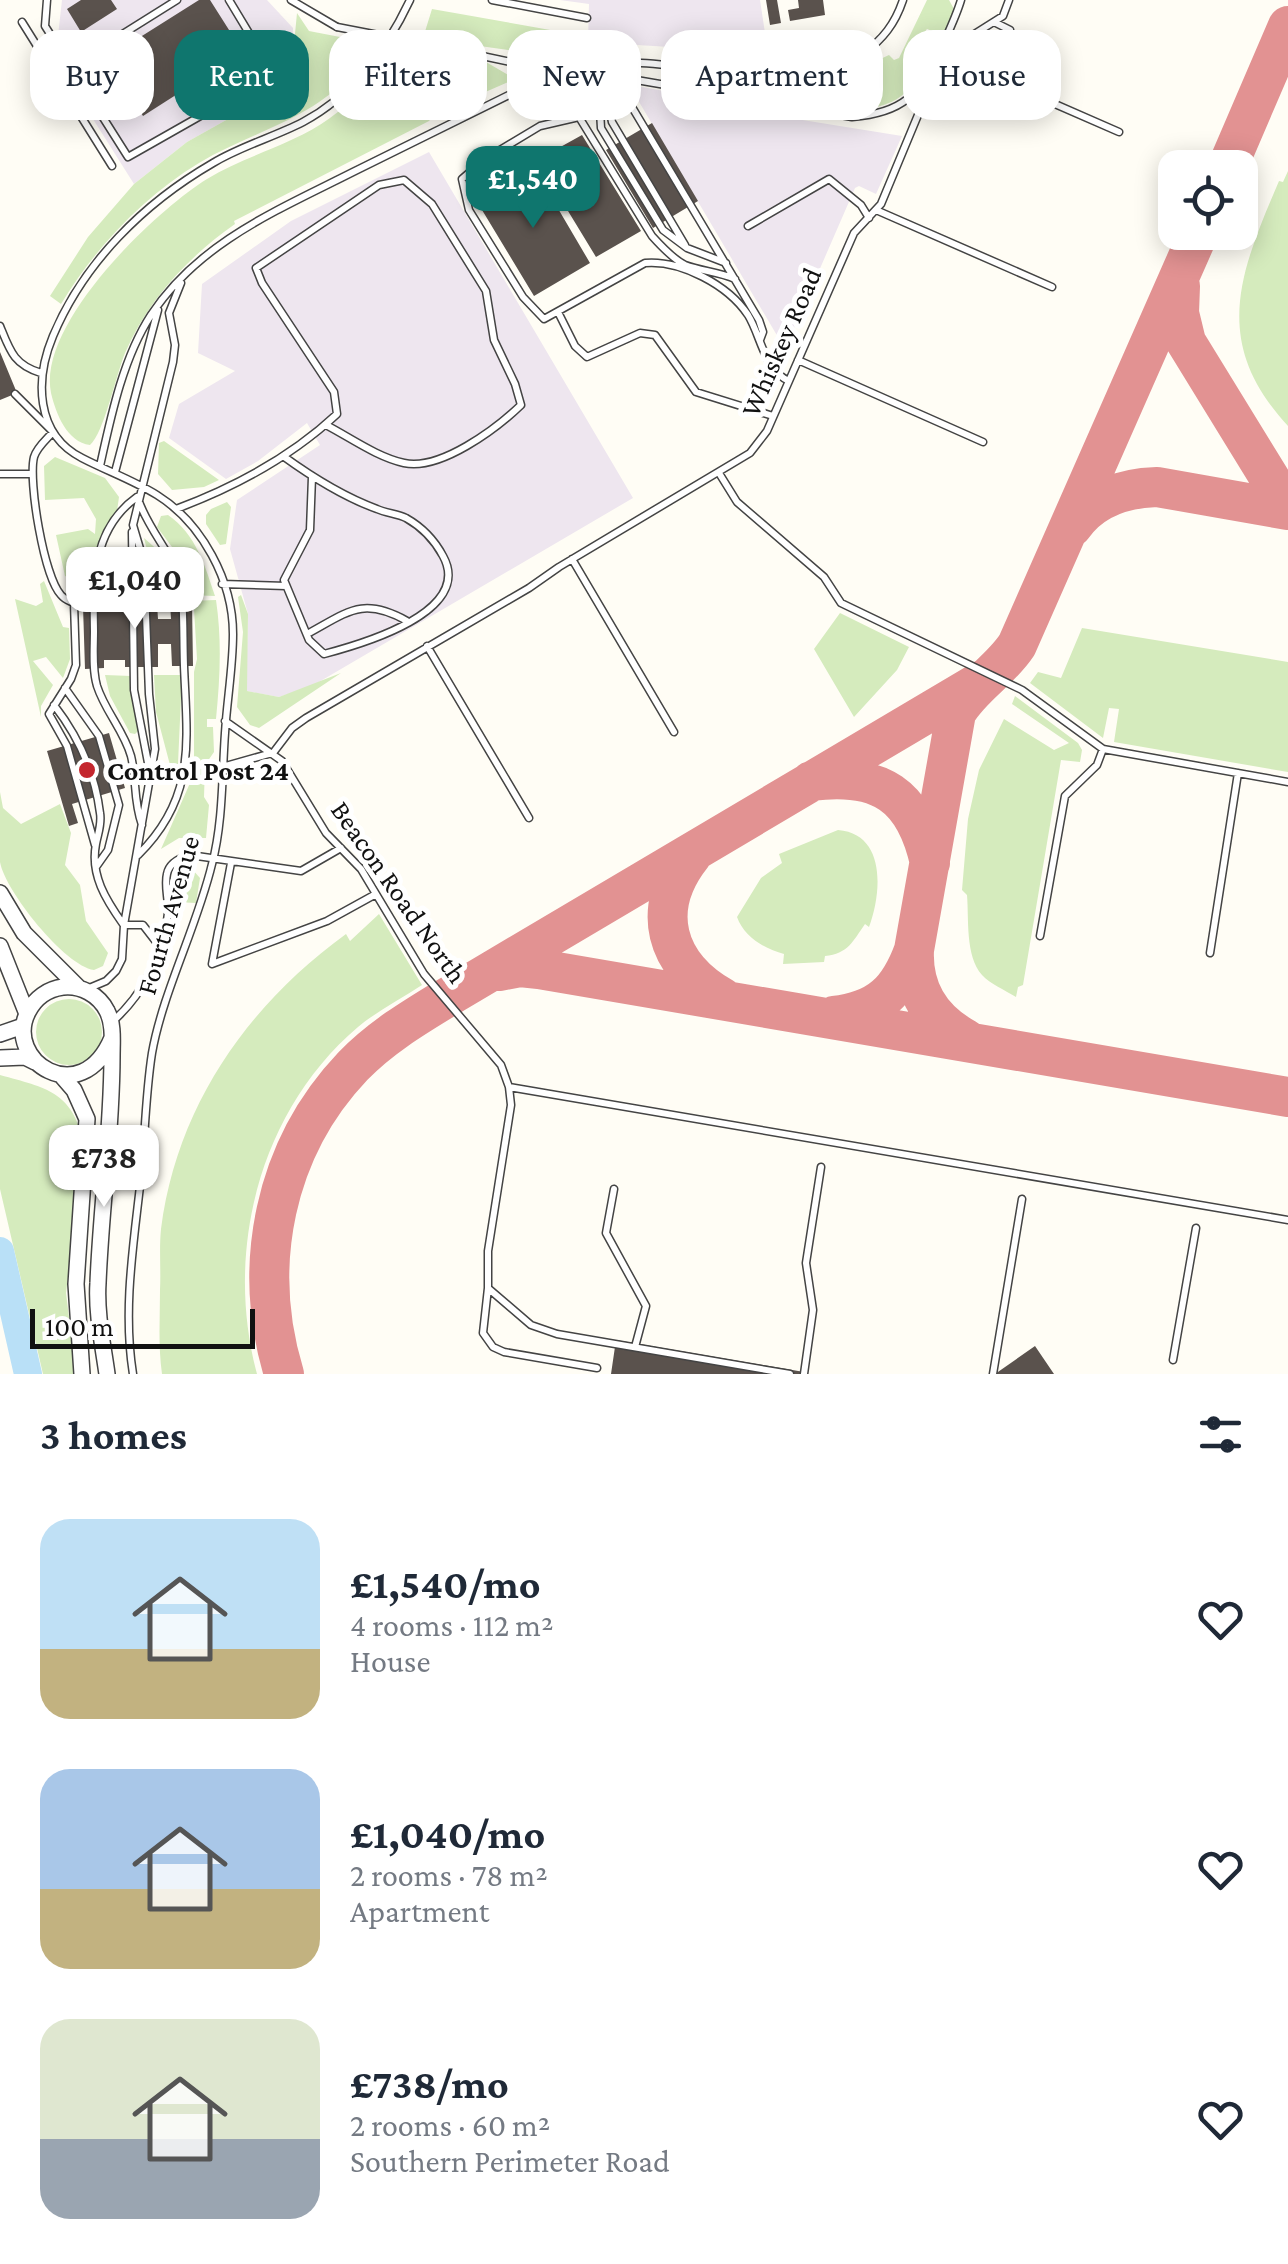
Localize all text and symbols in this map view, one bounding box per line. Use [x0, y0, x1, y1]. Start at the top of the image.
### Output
chip: Buy [30, 30, 154, 120]
chip: Rent [174, 30, 309, 120]
chip: Filters [329, 30, 487, 120]
chip: New [507, 30, 641, 120]
chip: Apartment [661, 30, 883, 120]
chip: House [903, 30, 1061, 120]
pin: £1,540 [452, 146, 614, 231]
map controls [1158, 150, 1258, 250]
button: locate [1158, 150, 1258, 250]
text: £1,540 [488, 160, 578, 196]
street label: Whiskey Road [734, 263, 828, 421]
pin: £1,040 [54, 547, 216, 632]
text: £1,040 [88, 561, 182, 597]
place label: Control Post 24 [107, 755, 289, 786]
marker: Control Post 24 [76, 759, 98, 781]
street label: Beacon Road North [325, 795, 473, 989]
street label: Fourth Avenue [131, 832, 205, 998]
pin: £738 [45, 1125, 163, 1210]
text: £738 [71, 1139, 137, 1175]
scale bar [30, 1304, 255, 1348]
text: 100 m [45, 1311, 114, 1342]
icon: filters [1193, 1407, 1248, 1462]
text: 3 homes [40, 1411, 187, 1458]
icon: home [120, 1559, 240, 1679]
text: £1,540/mo [350, 1560, 541, 1607]
icon: heart [1193, 1592, 1248, 1647]
text: 4 rooms · 112 m² [350, 1607, 553, 1643]
text: House [350, 1643, 430, 1679]
icon: home [120, 1809, 240, 1929]
text: £1,040/mo [350, 1810, 545, 1857]
icon: heart [1193, 1842, 1248, 1897]
text: 2 rooms · 78 m² [350, 1857, 548, 1893]
text: Apartment [350, 1893, 489, 1929]
icon: home [120, 2059, 240, 2179]
text: £738/mo [350, 2060, 509, 2107]
icon: heart [1193, 2092, 1248, 2147]
text: 2 rooms · 60 m² [350, 2107, 550, 2143]
text: Southern Perimeter Road [350, 2143, 670, 2179]

